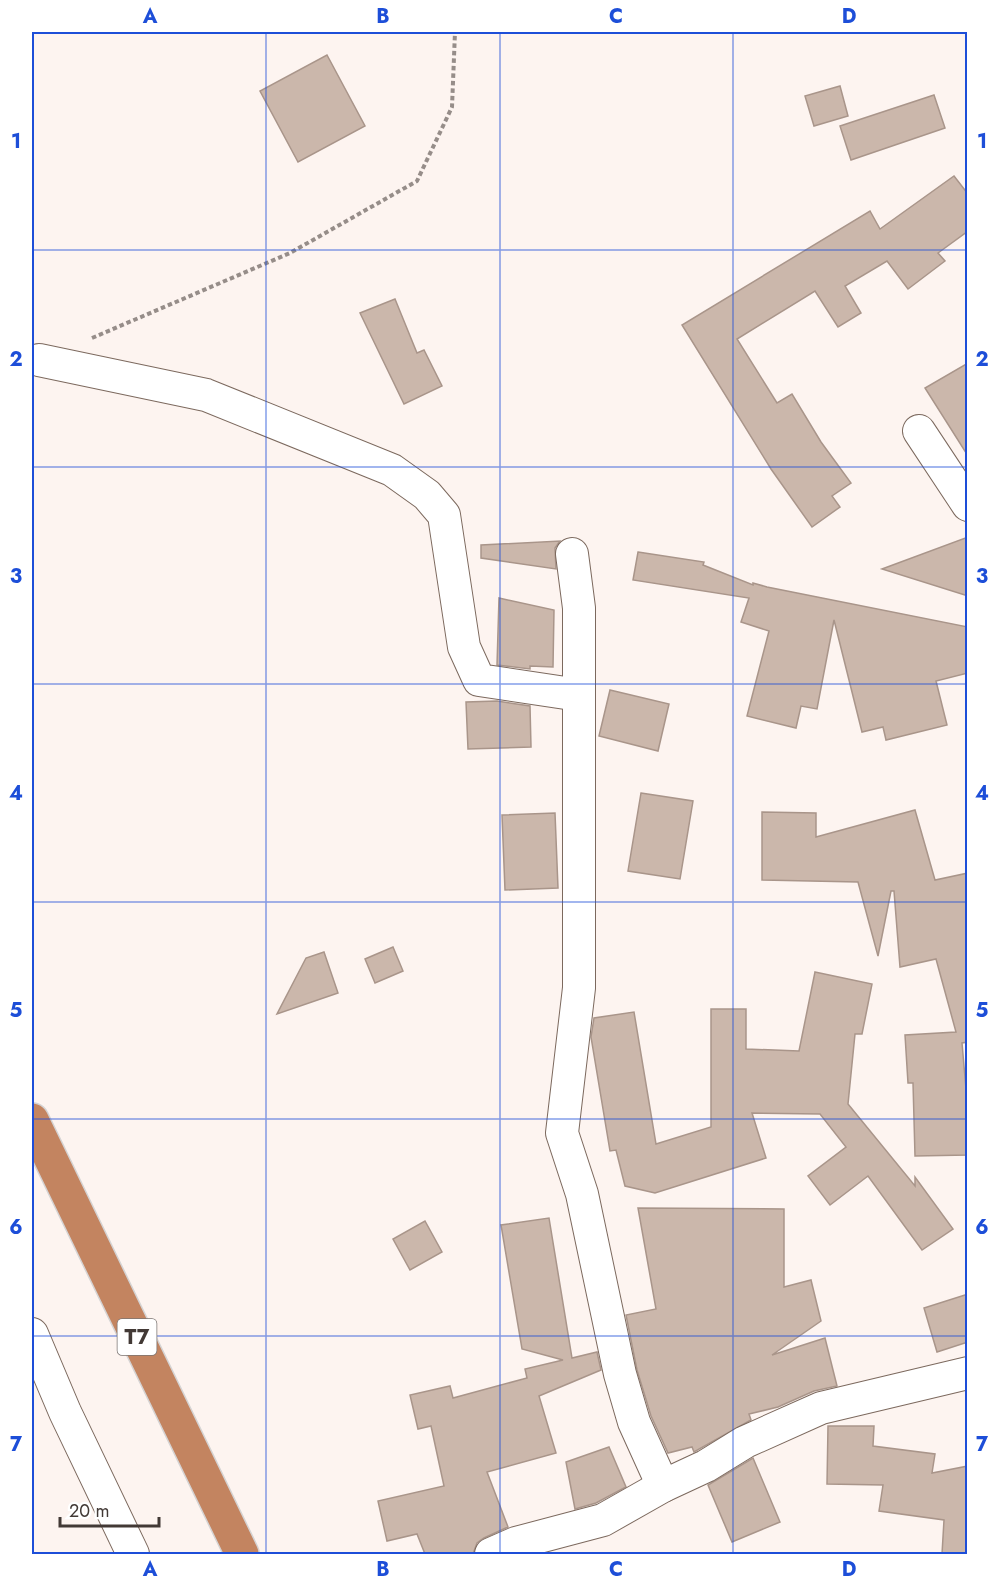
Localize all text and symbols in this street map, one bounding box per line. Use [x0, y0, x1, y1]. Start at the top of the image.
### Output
text: A [142, 2, 158, 31]
text: B [376, 2, 390, 31]
text: C [609, 2, 623, 31]
text: D [842, 2, 856, 31]
text: 1 [11, 127, 21, 156]
text: 1 [977, 127, 987, 156]
text: 2 [9, 345, 23, 374]
text: 2 [975, 345, 989, 374]
text: 3 [10, 562, 22, 591]
text: 3 [976, 562, 988, 591]
text: 4 [9, 779, 23, 808]
text: 4 [975, 779, 989, 808]
text: 5 [10, 996, 23, 1025]
text: 5 [976, 996, 989, 1025]
text: 6 [9, 1213, 23, 1242]
text: 6 [975, 1213, 989, 1242]
road number: T7 [118, 1319, 156, 1355]
text: 7 [10, 1430, 23, 1459]
text: 7 [976, 1430, 989, 1459]
scale bar [60, 1490, 159, 1528]
text: 20 m [69, 1498, 109, 1524]
text: A [142, 1555, 158, 1584]
text: B [376, 1555, 390, 1584]
text: C [609, 1555, 623, 1584]
text: D [842, 1555, 856, 1584]

